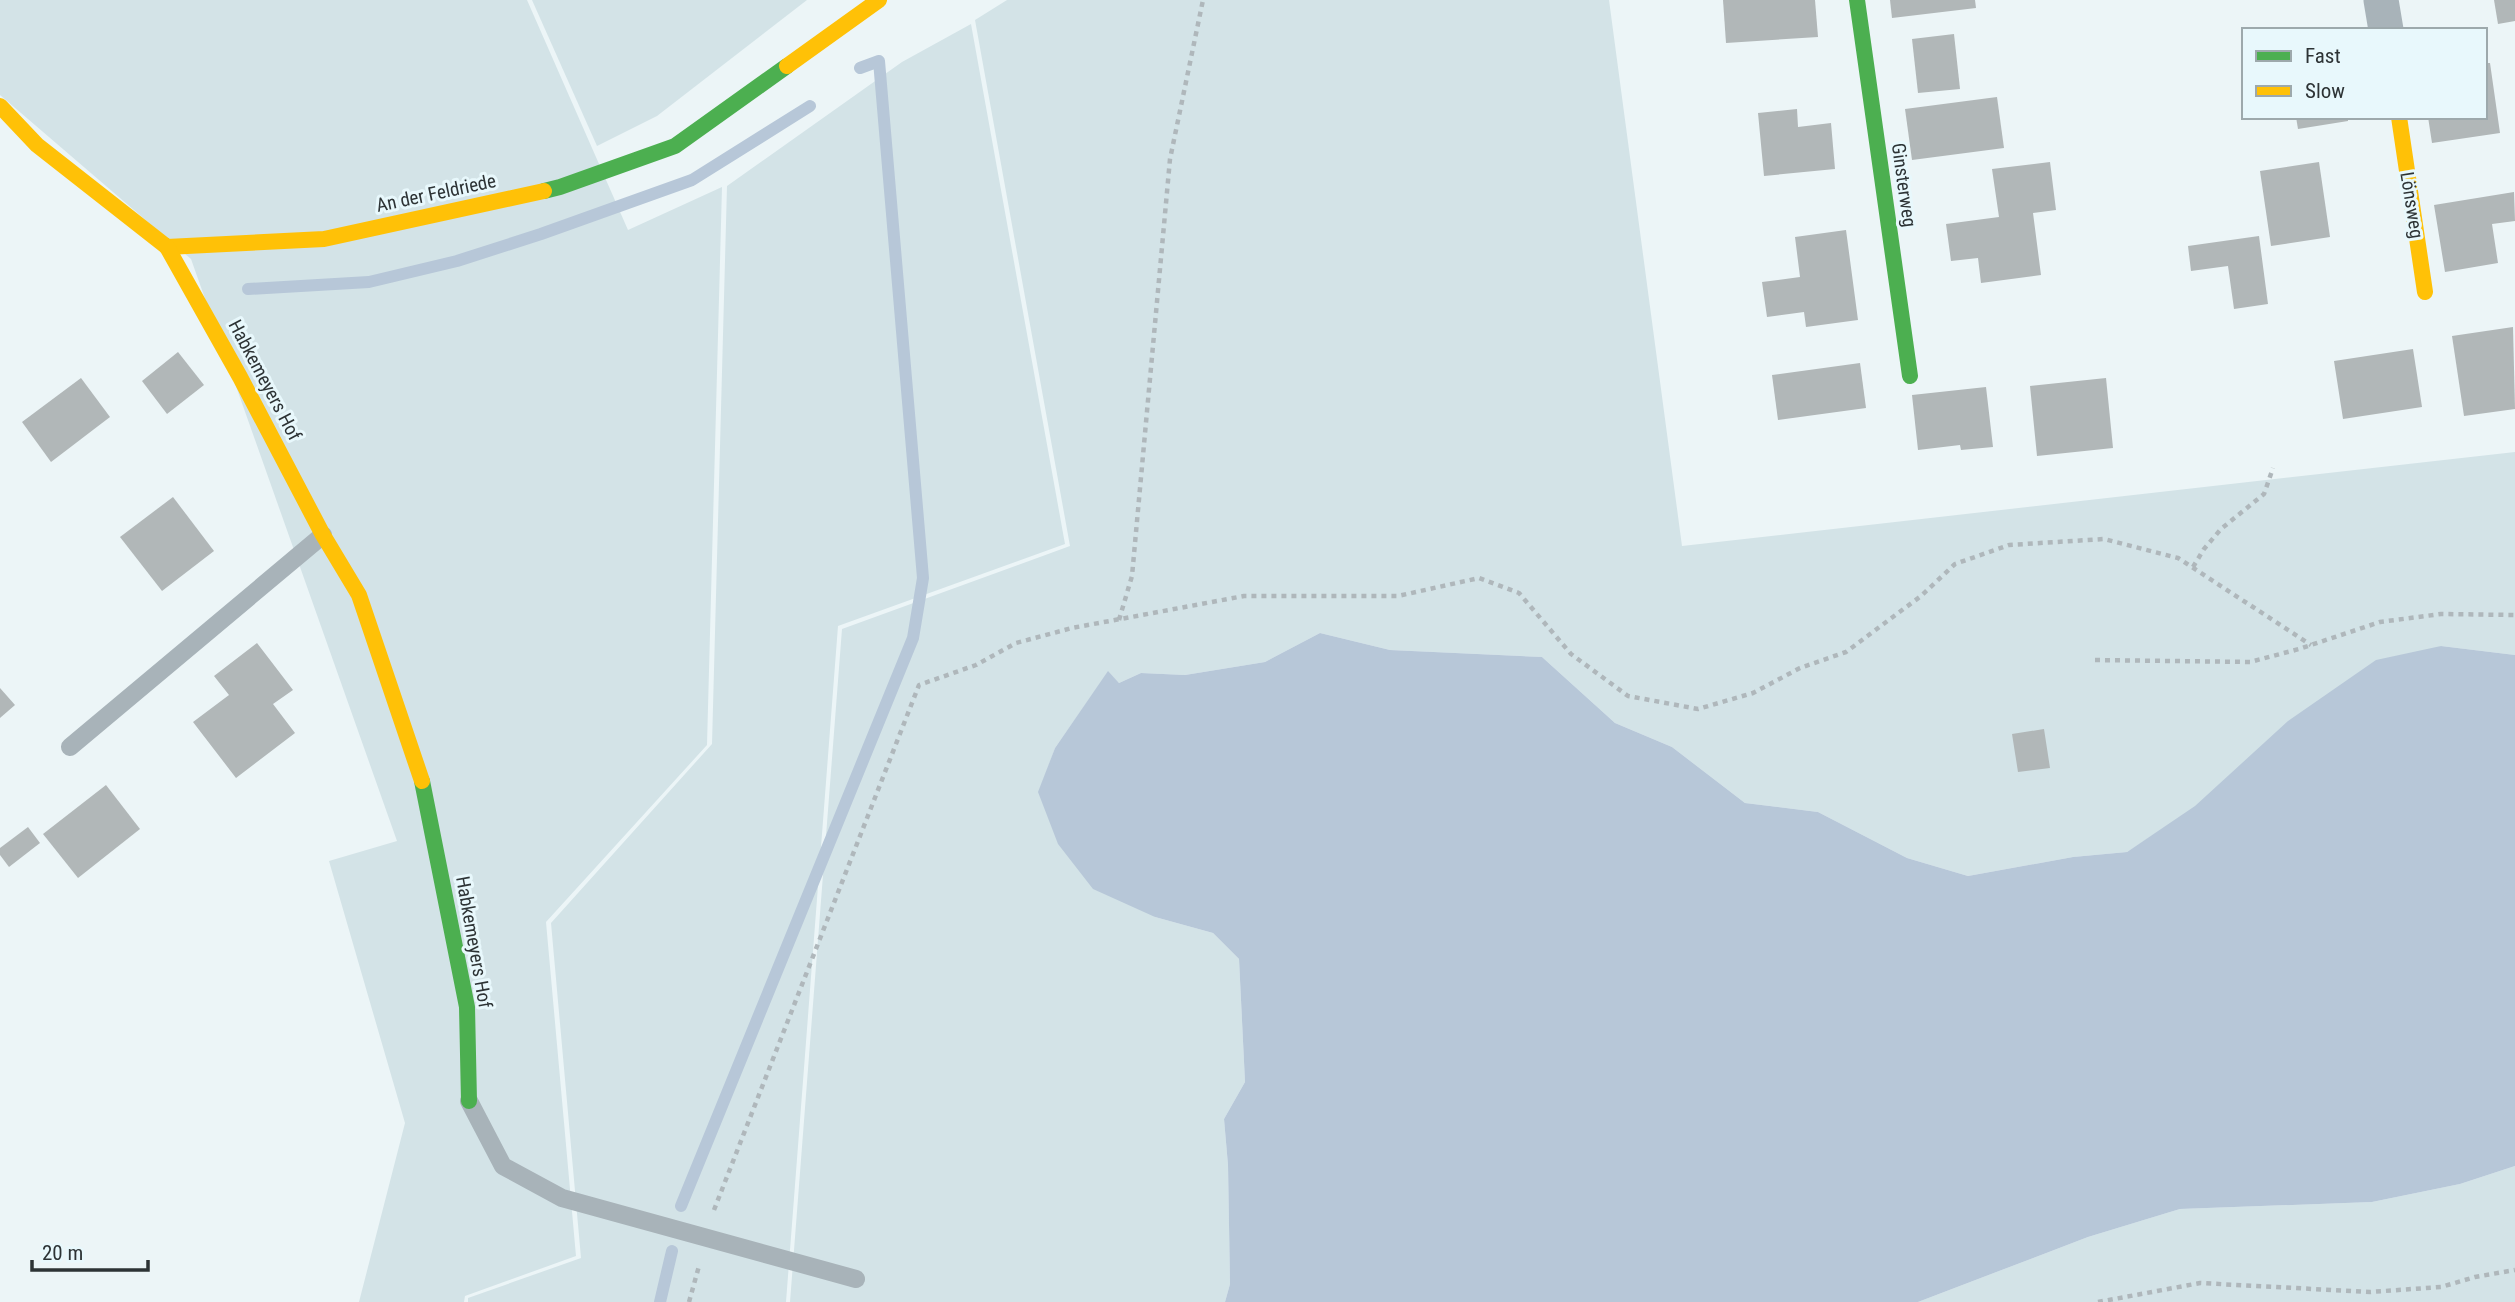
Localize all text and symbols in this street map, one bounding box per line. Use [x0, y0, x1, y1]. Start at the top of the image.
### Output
legend [2242, 28, 2487, 119]
text: Fast [2305, 44, 2341, 68]
text: Slow [2305, 79, 2345, 103]
street label: Ginsterweg [1887, 142, 1921, 228]
street label: An der Feldriede [374, 169, 498, 217]
street label: Lönsweg [2395, 170, 2429, 240]
street label: Habkemeyers Hof [224, 316, 306, 444]
street label: Habkemeyers Hof [451, 874, 497, 1010]
scale bar [32, 1228, 147, 1272]
text: 20 m [42, 1241, 83, 1265]

